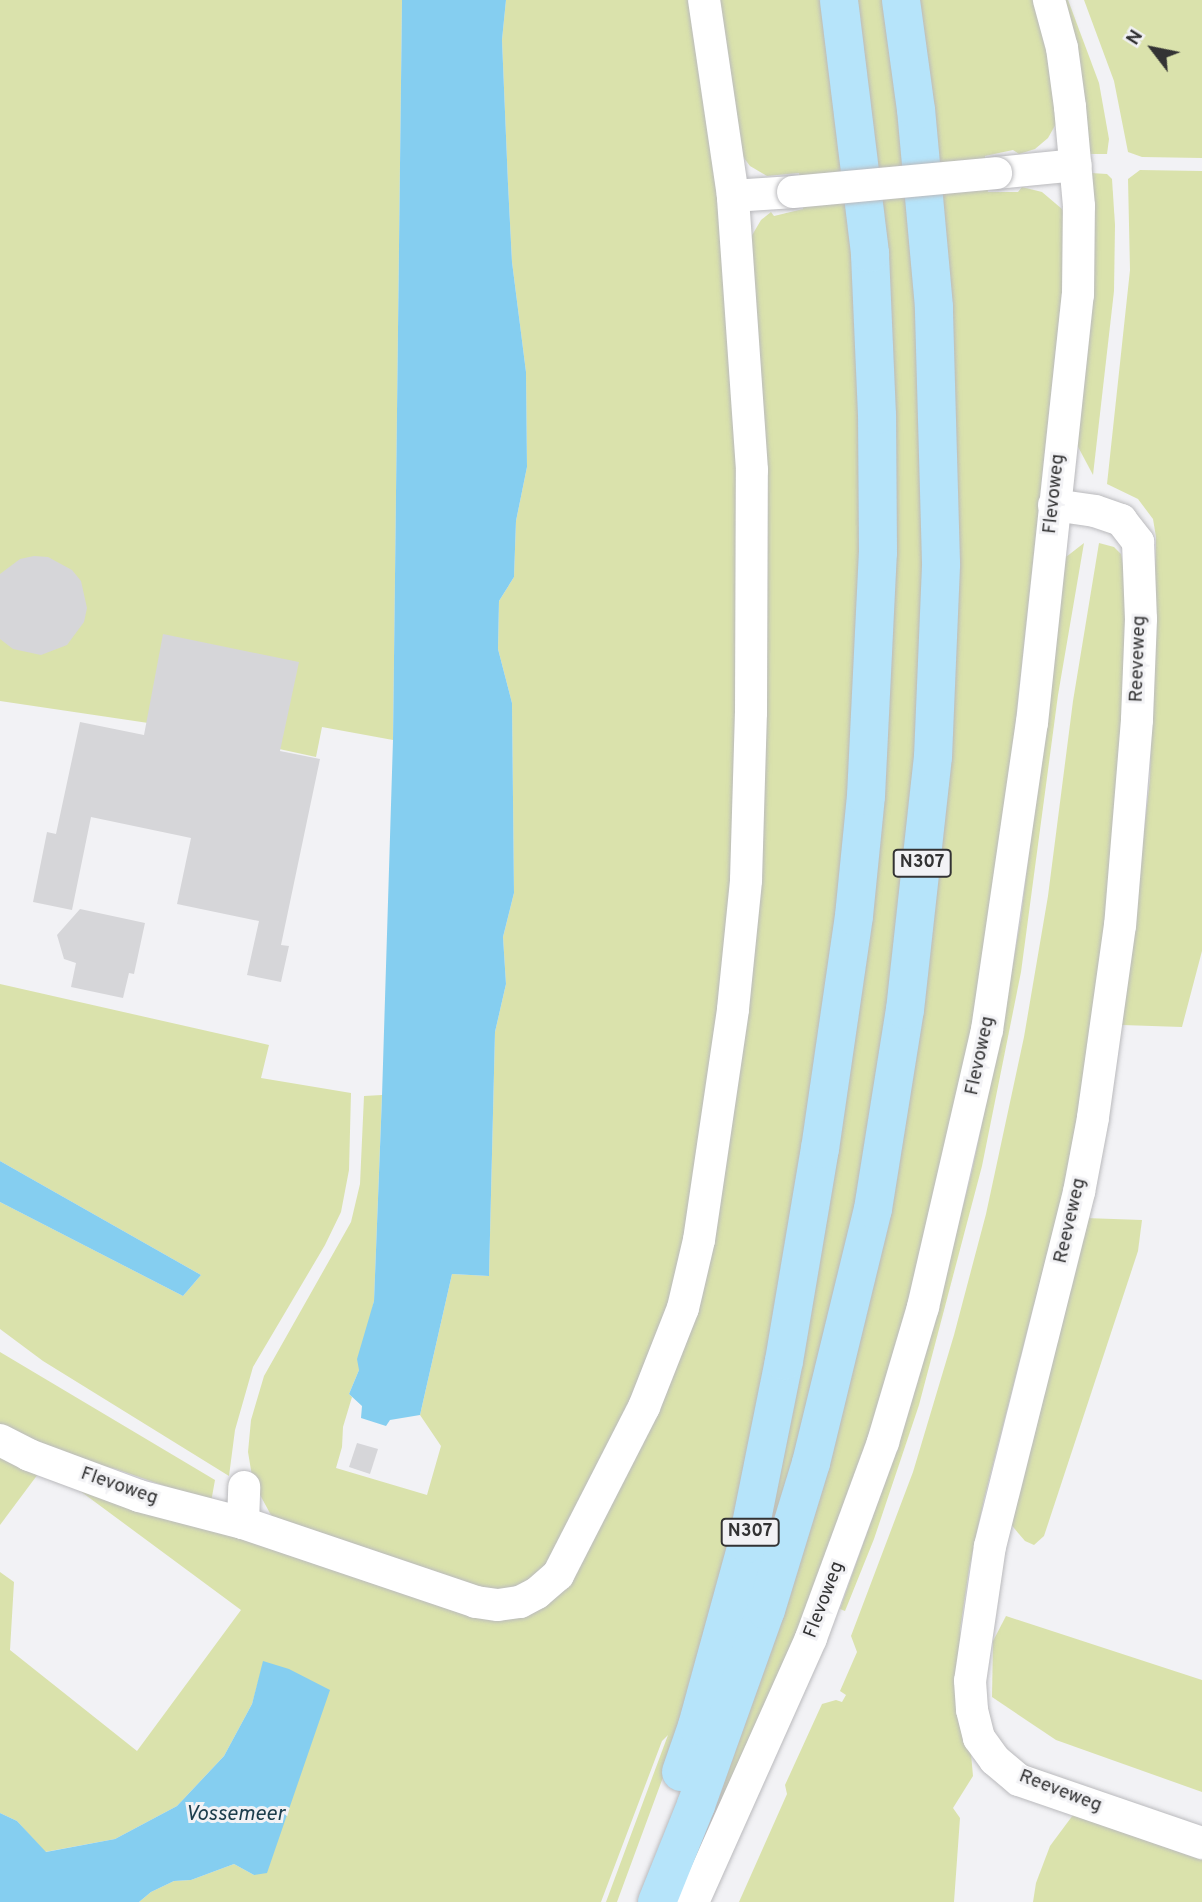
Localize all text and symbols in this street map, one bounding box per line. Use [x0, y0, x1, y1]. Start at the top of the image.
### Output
north arrow [1118, 14, 1188, 84]
text: N [1121, 26, 1149, 50]
street label: Flevoweg [1039, 453, 1071, 535]
street label: Reeveweg [1126, 615, 1152, 703]
road number: N307 [892, 848, 952, 878]
street label: Flevoweg [962, 1014, 1000, 1098]
street label: Reeveweg [1050, 1176, 1092, 1266]
street label: Flevoweg [77, 1463, 161, 1511]
road number: N307 [720, 1518, 780, 1546]
street label: Flevoweg [800, 1558, 850, 1642]
street label: Reeveweg [1015, 1766, 1105, 1818]
water label: Vossemeer [185, 1802, 285, 1828]

